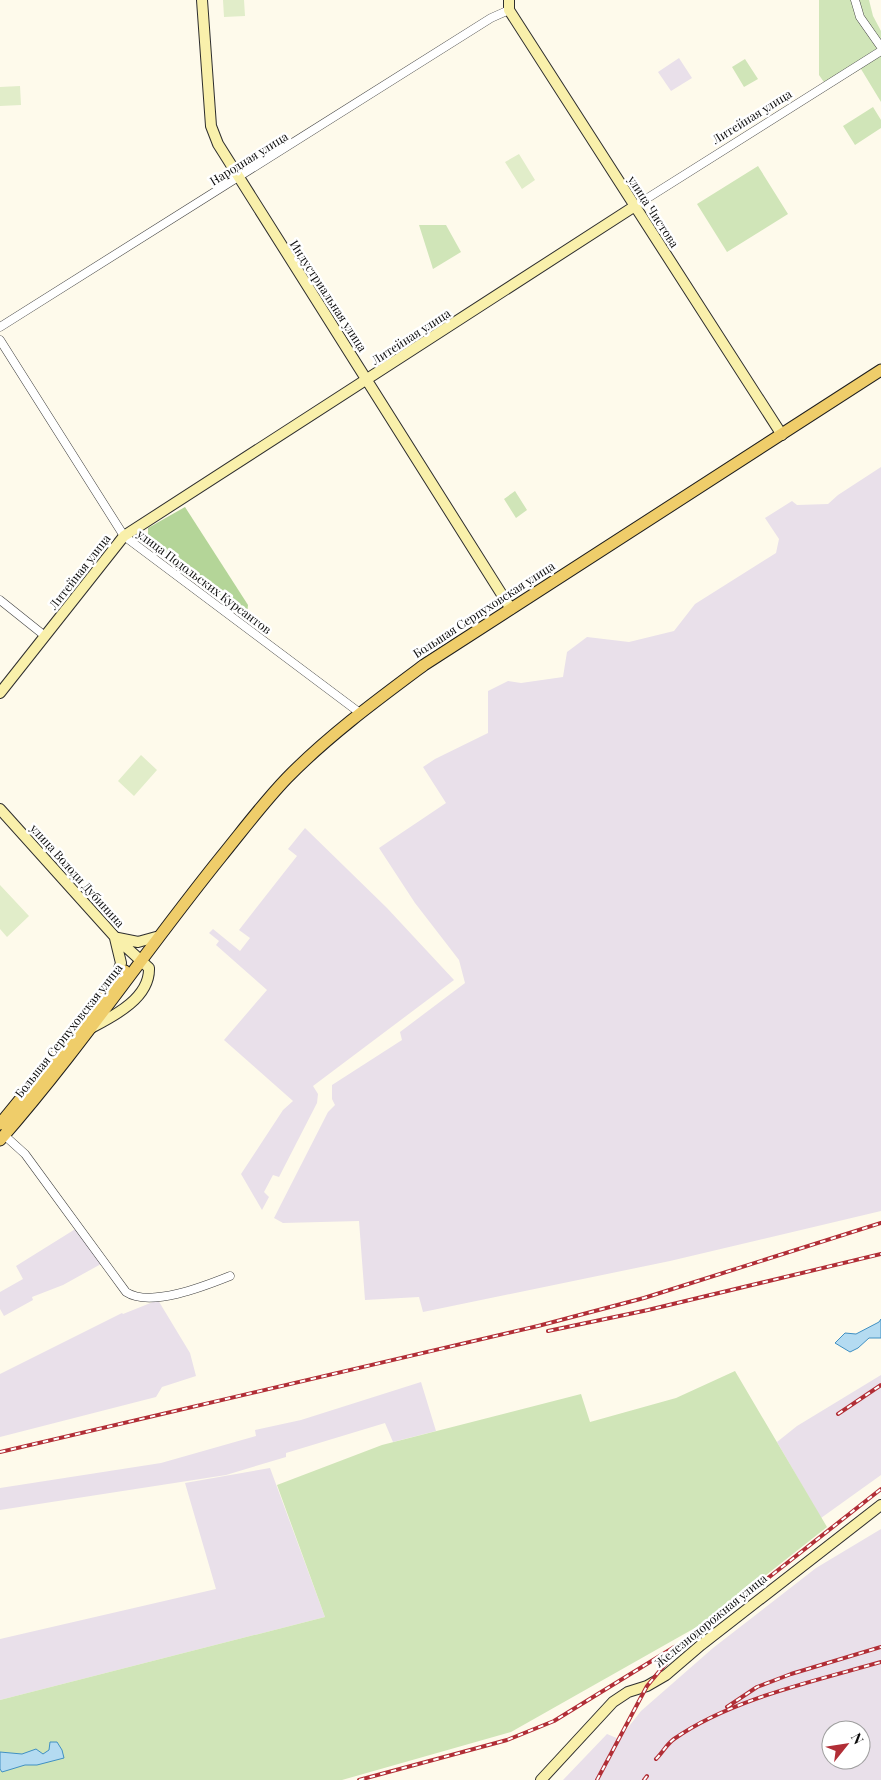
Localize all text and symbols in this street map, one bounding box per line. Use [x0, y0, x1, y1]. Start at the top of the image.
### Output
street label: Литейная улица [708, 85, 794, 148]
street label: Народная улица [206, 128, 291, 189]
street label: улица Чистова [624, 172, 683, 250]
street label: Индустриальная улица [287, 237, 371, 354]
street label: Литейная улица [367, 305, 453, 368]
street label: улица Подольских Курсантов [133, 525, 275, 637]
street label: Литейная улица [44, 531, 114, 613]
street label: Большая Серпуховская улица [410, 557, 557, 661]
street label: улица Володи Дубинина [26, 820, 128, 930]
street label: Большая Серпуховская улица [11, 960, 126, 1101]
street label: Железнодорожная улица [651, 1570, 770, 1671]
north arrow [821, 1720, 871, 1770]
text: N [847, 1729, 868, 1747]

